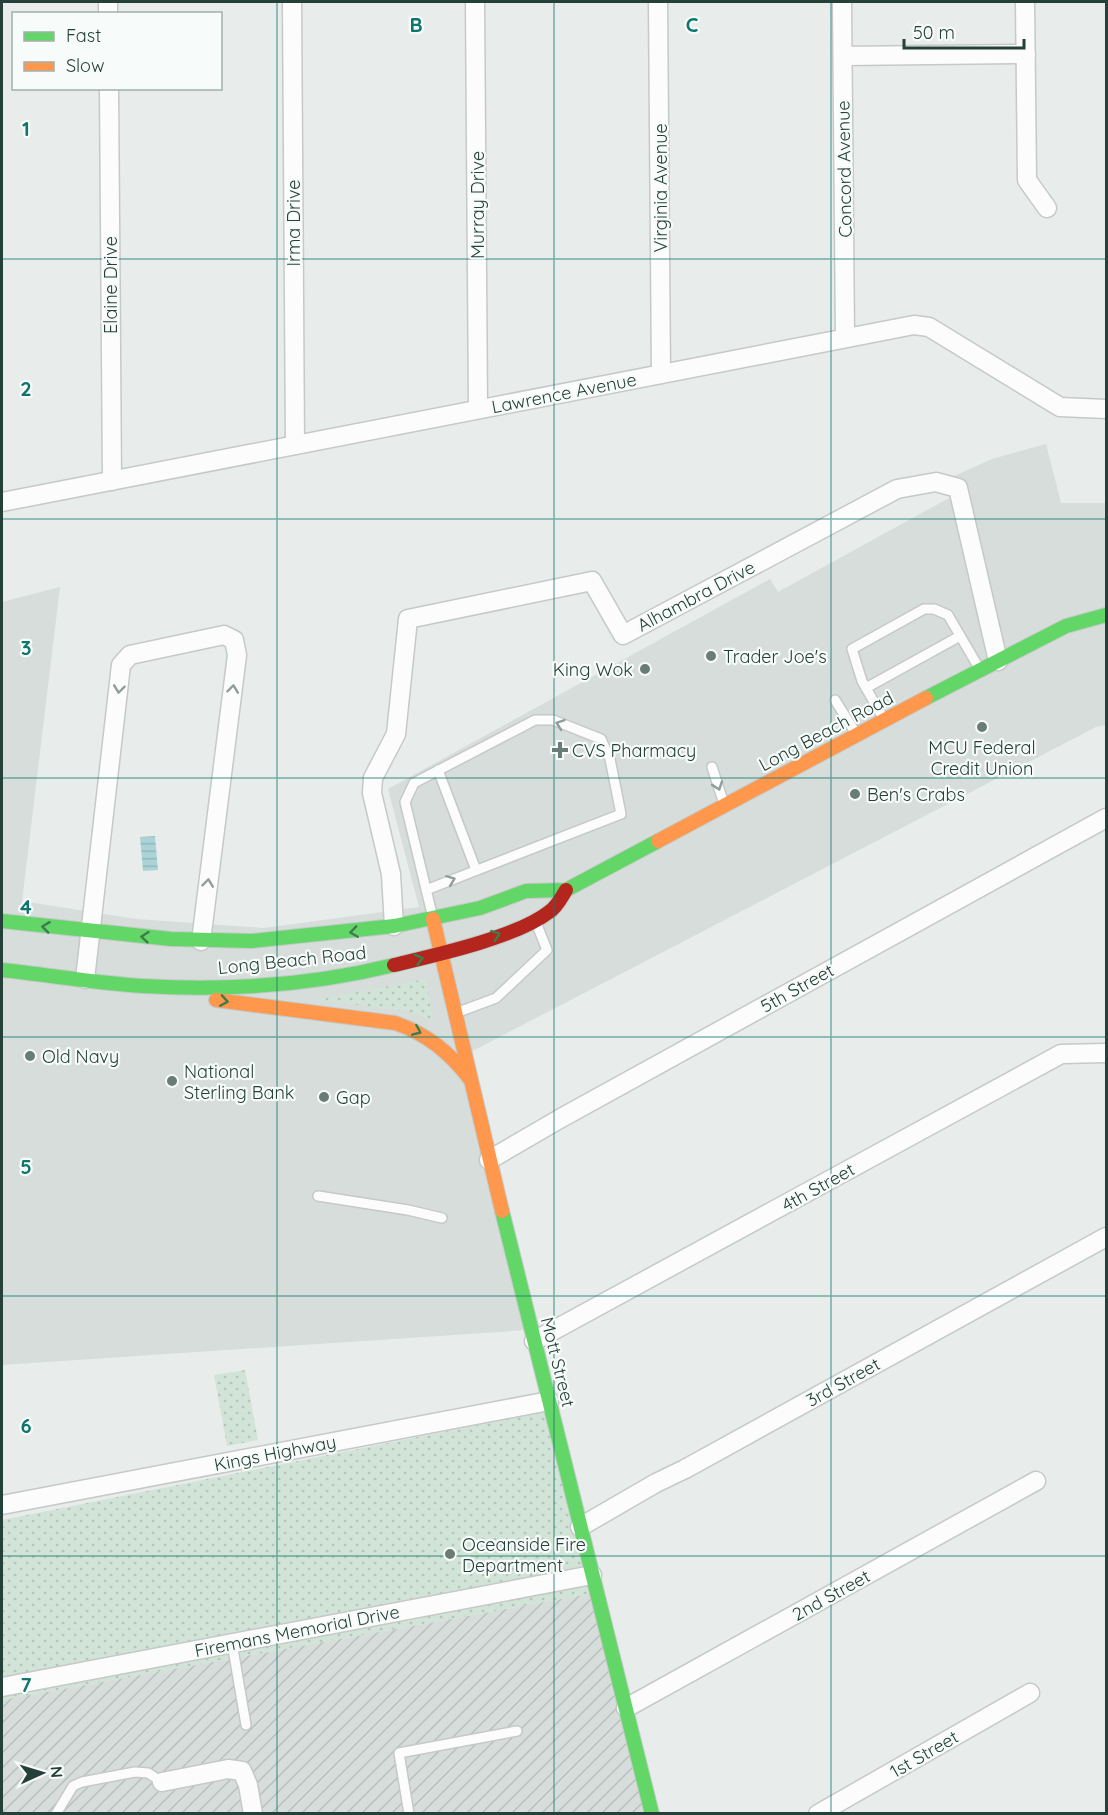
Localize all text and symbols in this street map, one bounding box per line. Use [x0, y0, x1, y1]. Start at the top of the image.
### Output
legend [12, 12, 222, 90]
text: B [409, 12, 423, 37]
text: C [686, 12, 699, 37]
scale bar [904, 12, 1024, 50]
text: 50 m [913, 21, 955, 44]
text: Fast [66, 24, 101, 47]
text: Slow [66, 54, 104, 77]
street label: Concord Avenue [831, 100, 857, 238]
text: 1 [22, 116, 30, 141]
street label: Virginia Avenue [649, 123, 672, 253]
street label: Murray Drive [466, 151, 489, 259]
street label: Irma Drive [282, 180, 305, 267]
street label: Elaine Drive [99, 236, 122, 334]
street label: Lawrence Avenue [490, 368, 638, 418]
text: 2 [20, 376, 32, 401]
street label: Alhambra Drive [633, 555, 759, 637]
text: 3 [21, 635, 31, 660]
place label: Trader Joe's [723, 645, 827, 668]
marker: Trader Joe's [704, 649, 718, 663]
place label: King Wok [553, 658, 633, 681]
marker: King Wok [638, 662, 652, 676]
one-way arrow [226, 684, 238, 694]
one-way arrow [113, 685, 125, 694]
street label: Long Beach Road [755, 686, 897, 776]
one-way arrow [556, 718, 566, 731]
marker: MCU Federal Credit Union [975, 720, 989, 734]
place label: MCU Federal Credit Union [928, 736, 1036, 780]
place label: CVS Pharmacy [572, 739, 696, 762]
marker: CVS Pharmacy [553, 743, 567, 757]
one-way arrow [711, 780, 724, 791]
place label: Ben's Crabs [867, 783, 965, 806]
marker: Ben's Crabs [848, 787, 862, 801]
one-way arrow [445, 875, 456, 887]
one-way arrow [202, 878, 214, 887]
text: 4 [20, 894, 32, 919]
one-way arrow [41, 921, 50, 934]
one-way arrow [350, 925, 359, 937]
one-way arrow [490, 929, 501, 942]
one-way arrow [141, 931, 150, 944]
street label: Long Beach Road [217, 941, 367, 979]
one-way arrow [414, 954, 424, 967]
street label: 5th Street [756, 958, 838, 1018]
one-way arrow [219, 994, 229, 1007]
one-way arrow [410, 1024, 421, 1036]
place label: Old Navy [42, 1045, 119, 1068]
marker: Old Navy [23, 1049, 37, 1063]
place label: National Sterling Bank [184, 1060, 294, 1104]
marker: National Sterling Bank [165, 1074, 179, 1088]
place label: Gap [336, 1086, 371, 1109]
marker: Gap [317, 1090, 331, 1104]
text: 5 [20, 1154, 32, 1179]
street label: 4th Street [777, 1158, 859, 1216]
street label: Mott Street [536, 1315, 580, 1409]
street label: 3rd Street [802, 1352, 884, 1412]
text: 6 [20, 1413, 32, 1438]
street label: Kings Highway [212, 1430, 338, 1476]
place label: Oceanside Fire Department [462, 1533, 586, 1577]
marker: Oceanside Fire Department [443, 1547, 457, 1561]
street label: 2nd Street [788, 1564, 874, 1626]
street label: Firemans Memorial Drive [193, 1600, 401, 1662]
text: 7 [21, 1672, 32, 1697]
street label: 1st Street [886, 1725, 962, 1783]
north arrow [12, 1743, 72, 1803]
text: N [47, 1765, 67, 1779]

